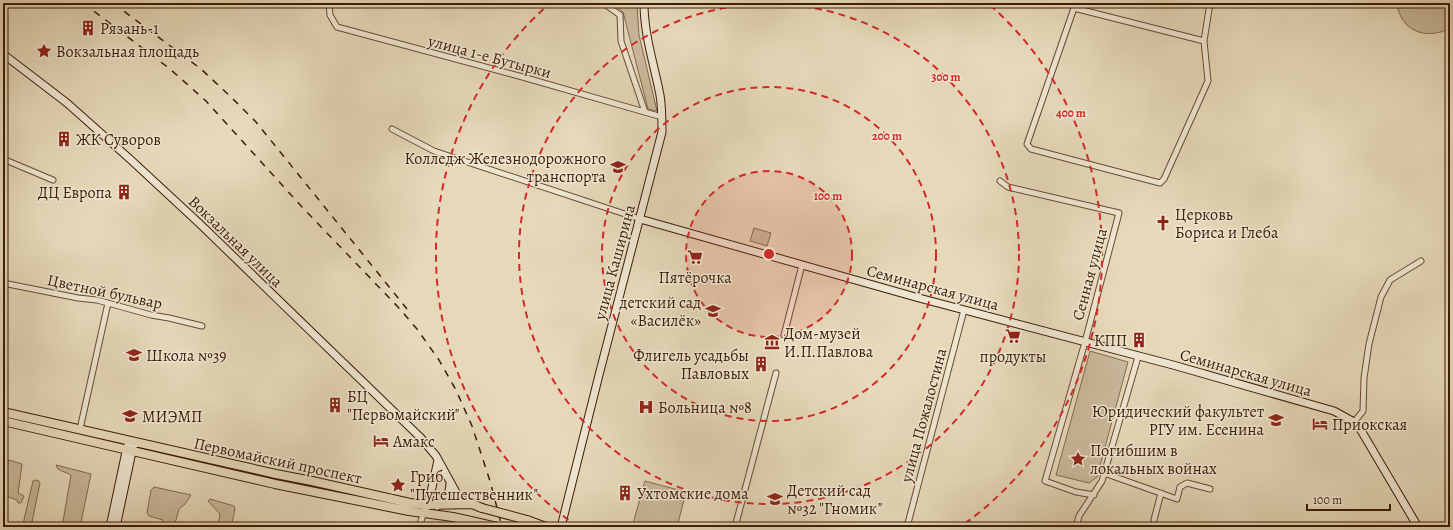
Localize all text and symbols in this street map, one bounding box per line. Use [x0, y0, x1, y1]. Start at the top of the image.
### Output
place label: Рязань-1 [100, 18, 159, 40]
building icon: Рязань-1 [79, 19, 97, 37]
street label: улица 1-е Бутырки [425, 30, 554, 84]
place label: Вокзальная площадь [56, 41, 199, 63]
place icon: Вокзальная площадь [35, 42, 53, 60]
text: 300 m [931, 69, 961, 85]
text: 400 m [1056, 105, 1086, 121]
text: 200 m [872, 128, 902, 144]
place label: ЖК Суворов [76, 129, 161, 151]
building icon: ЖК Суворов [55, 130, 73, 148]
place label: Колледж Железнодорожного транспорта [405, 148, 607, 188]
school or university icon: Колледж Железнодорожного транспорта [609, 158, 627, 176]
place label: ДЦ Европа [38, 182, 113, 204]
building icon: ДЦ Европа [115, 183, 133, 201]
text: 100 m [814, 188, 842, 204]
street label: Вокзальная улица [183, 191, 288, 293]
street label: улица Каширина [589, 202, 641, 323]
place label: Церковь Бориса и Глеба [1175, 204, 1279, 244]
church icon: Церковь Бориса и Глеба [1154, 214, 1172, 232]
street label: Сенная улица [1067, 225, 1113, 323]
centre of rings [762, 247, 776, 261]
supermarket icon: Пятёрочка [686, 248, 704, 266]
street label: Семинарская улица [864, 260, 1002, 316]
place label: Пятёрочка [658, 267, 732, 289]
street label: Цветной бульвар [45, 269, 164, 315]
place label: детский сад «Василёк» [619, 292, 701, 332]
school or university icon: детский сад «Василёк» [704, 302, 722, 320]
place label: Дом-музей И.П.Павлова [784, 323, 874, 363]
supermarket icon: продукты [1004, 327, 1022, 345]
place label: КПП [1094, 330, 1127, 352]
building icon: КПП [1130, 331, 1148, 349]
museum icon: Дом-музей И.П.Павлова [763, 333, 781, 351]
street label: Семинарская улица [1177, 344, 1315, 402]
place label: Школа №39 [146, 345, 227, 367]
place label: Флигель усадьбы Павловых [633, 345, 749, 385]
street label: улица Пожалостина [895, 345, 953, 486]
school or university icon: Школа №39 [125, 346, 143, 364]
place label: продукты [980, 346, 1046, 368]
building icon: Флигель усадьбы Павловых [752, 355, 770, 373]
place label: БЦ "Первомайский" [347, 386, 460, 426]
building icon: БЦ "Первомайский" [326, 396, 344, 414]
place label: Больница №8 [658, 397, 752, 419]
hospital icon: Больница №8 [637, 398, 655, 416]
place label: Юридический факультет РГУ им. Есенина [1092, 401, 1265, 441]
place label: МИЭМП [142, 406, 202, 428]
school or university icon: МИЭМП [121, 407, 139, 425]
school or university icon: Юридический факультет РГУ им. Есенина [1267, 411, 1285, 429]
place label: Приокская [1332, 414, 1408, 436]
hotel icon: Приокская [1311, 415, 1329, 433]
place label: Амакс [392, 431, 435, 453]
street label: Первомайский проспект [192, 432, 364, 490]
hotel icon: Амакс [372, 432, 390, 450]
place label: Погибшим в локальных войнах [1090, 440, 1217, 480]
place icon: Погибшим в локальных войнах [1069, 450, 1087, 468]
place label: Гриб "Путешественник" [410, 466, 539, 506]
place icon: Гриб "Путешественник" [389, 476, 407, 494]
place label: Детский сад №32 "Гномик" [787, 480, 883, 520]
place label: Ухтомские дома [637, 483, 749, 505]
building icon: Ухтомские дома [616, 484, 634, 502]
scale bar [1307, 486, 1390, 512]
school or university icon: Детский сад №32 "Гномик" [766, 490, 784, 508]
text: 100 m [1313, 492, 1342, 508]

